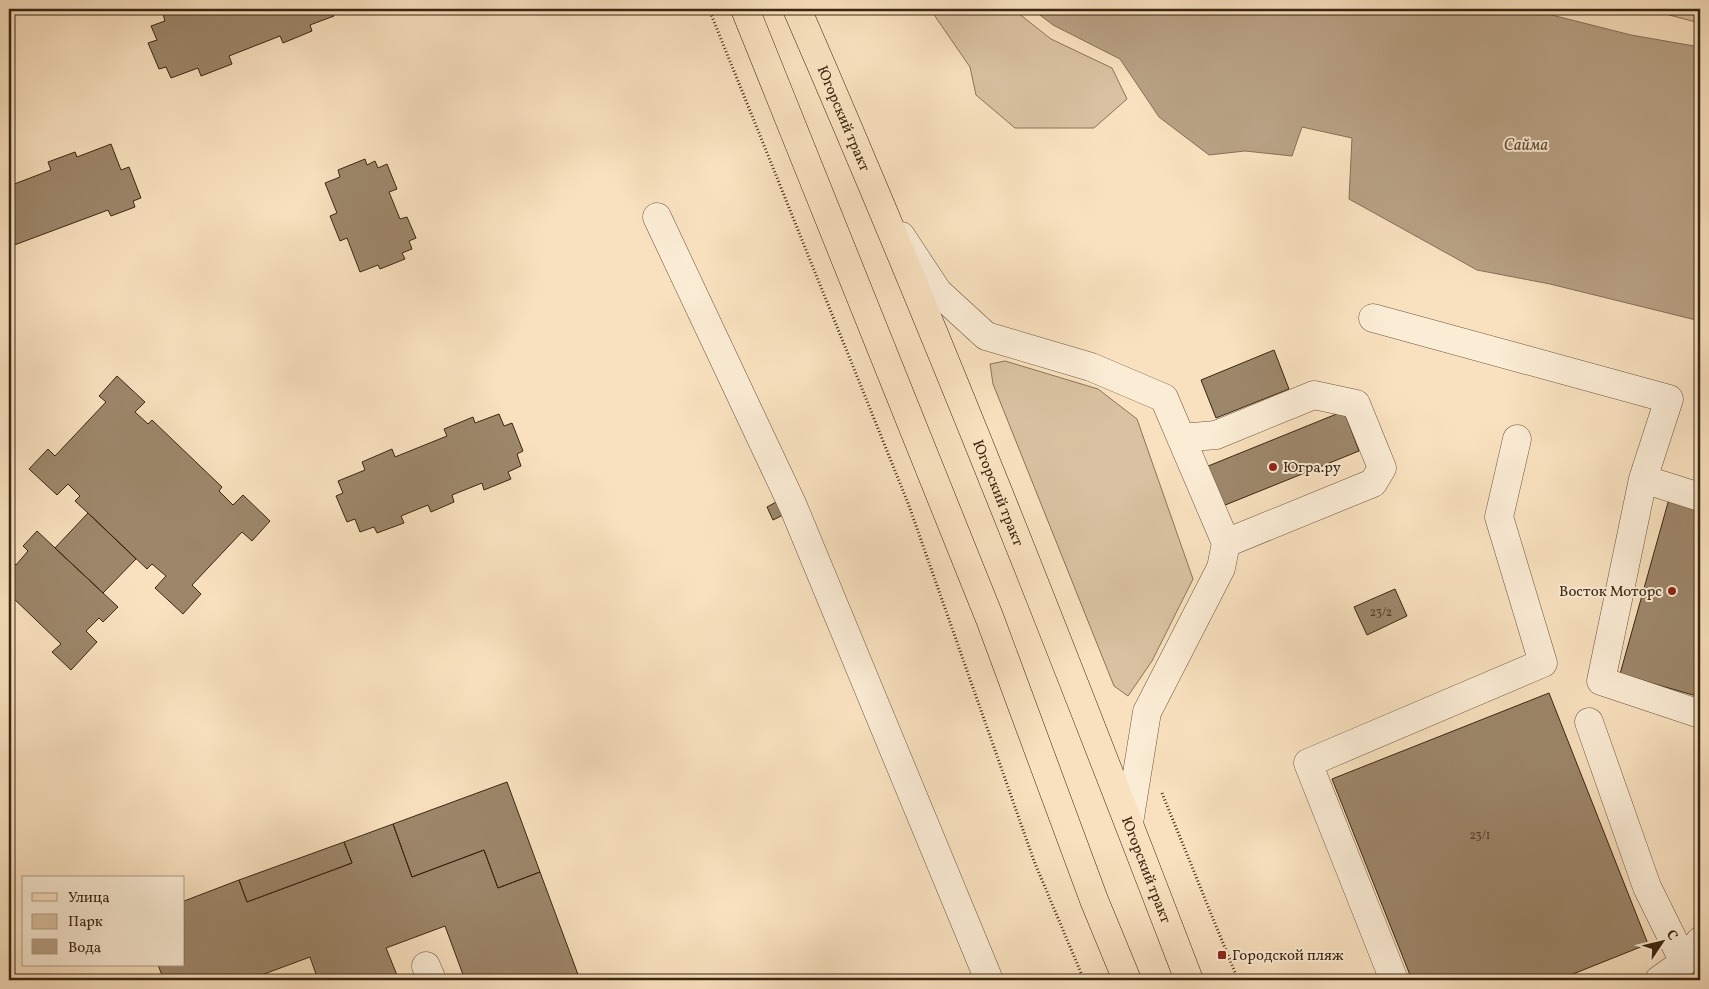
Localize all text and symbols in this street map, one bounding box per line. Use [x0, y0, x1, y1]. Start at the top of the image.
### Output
street label: Югорский тракт [811, 63, 874, 175]
water label: Сайма [1504, 135, 1549, 157]
street label: Югорский тракт [966, 437, 1028, 550]
place label: Югра.ру [1283, 458, 1341, 479]
marker: Югра.ру [1267, 461, 1279, 473]
place label: Восток Моторс [1559, 582, 1662, 603]
marker: Восток Моторс [1666, 585, 1678, 597]
house number: 23/2 [1370, 605, 1392, 621]
street label: Югорский тракт [1115, 814, 1175, 927]
house number: 23/1 [1470, 828, 1490, 844]
legend [22, 876, 185, 966]
text: Улица [68, 888, 110, 909]
text: Парк [68, 912, 103, 933]
north arrow [1636, 916, 1686, 966]
text: С [1661, 926, 1682, 945]
text: Вода [68, 938, 101, 959]
place label: Городской пляж [1232, 946, 1344, 967]
marker: Городской пляж [1216, 949, 1228, 961]

